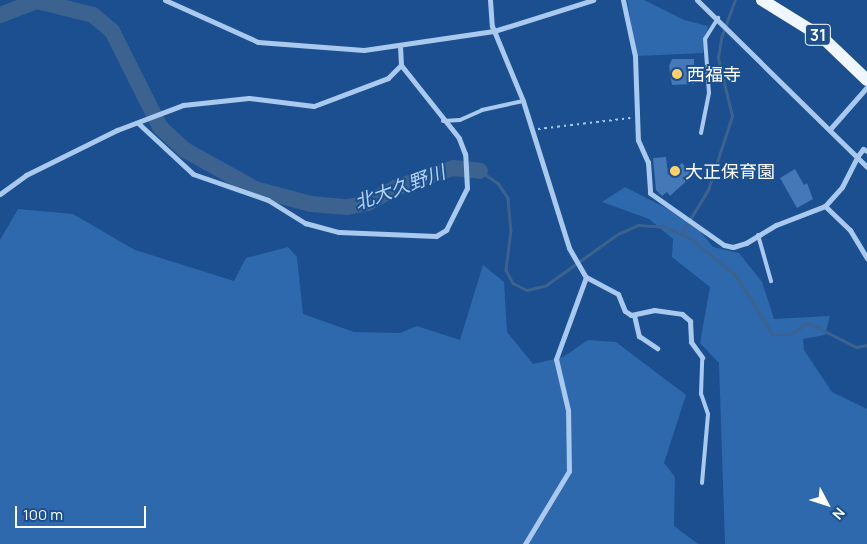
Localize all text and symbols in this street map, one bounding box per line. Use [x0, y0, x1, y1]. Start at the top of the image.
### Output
road number: 31 [804, 22, 832, 48]
place label: 西福寺 [687, 63, 741, 85]
marker: 西福寺 [671, 68, 683, 80]
place label: 大正保育園 [685, 160, 775, 182]
water label: 北大久野川 [351, 161, 449, 215]
marker: 大正保育園 [669, 165, 681, 177]
north arrow [802, 479, 852, 529]
scale bar [18, 496, 149, 528]
text: 100 m [23, 504, 63, 525]
text: N [828, 504, 849, 524]

